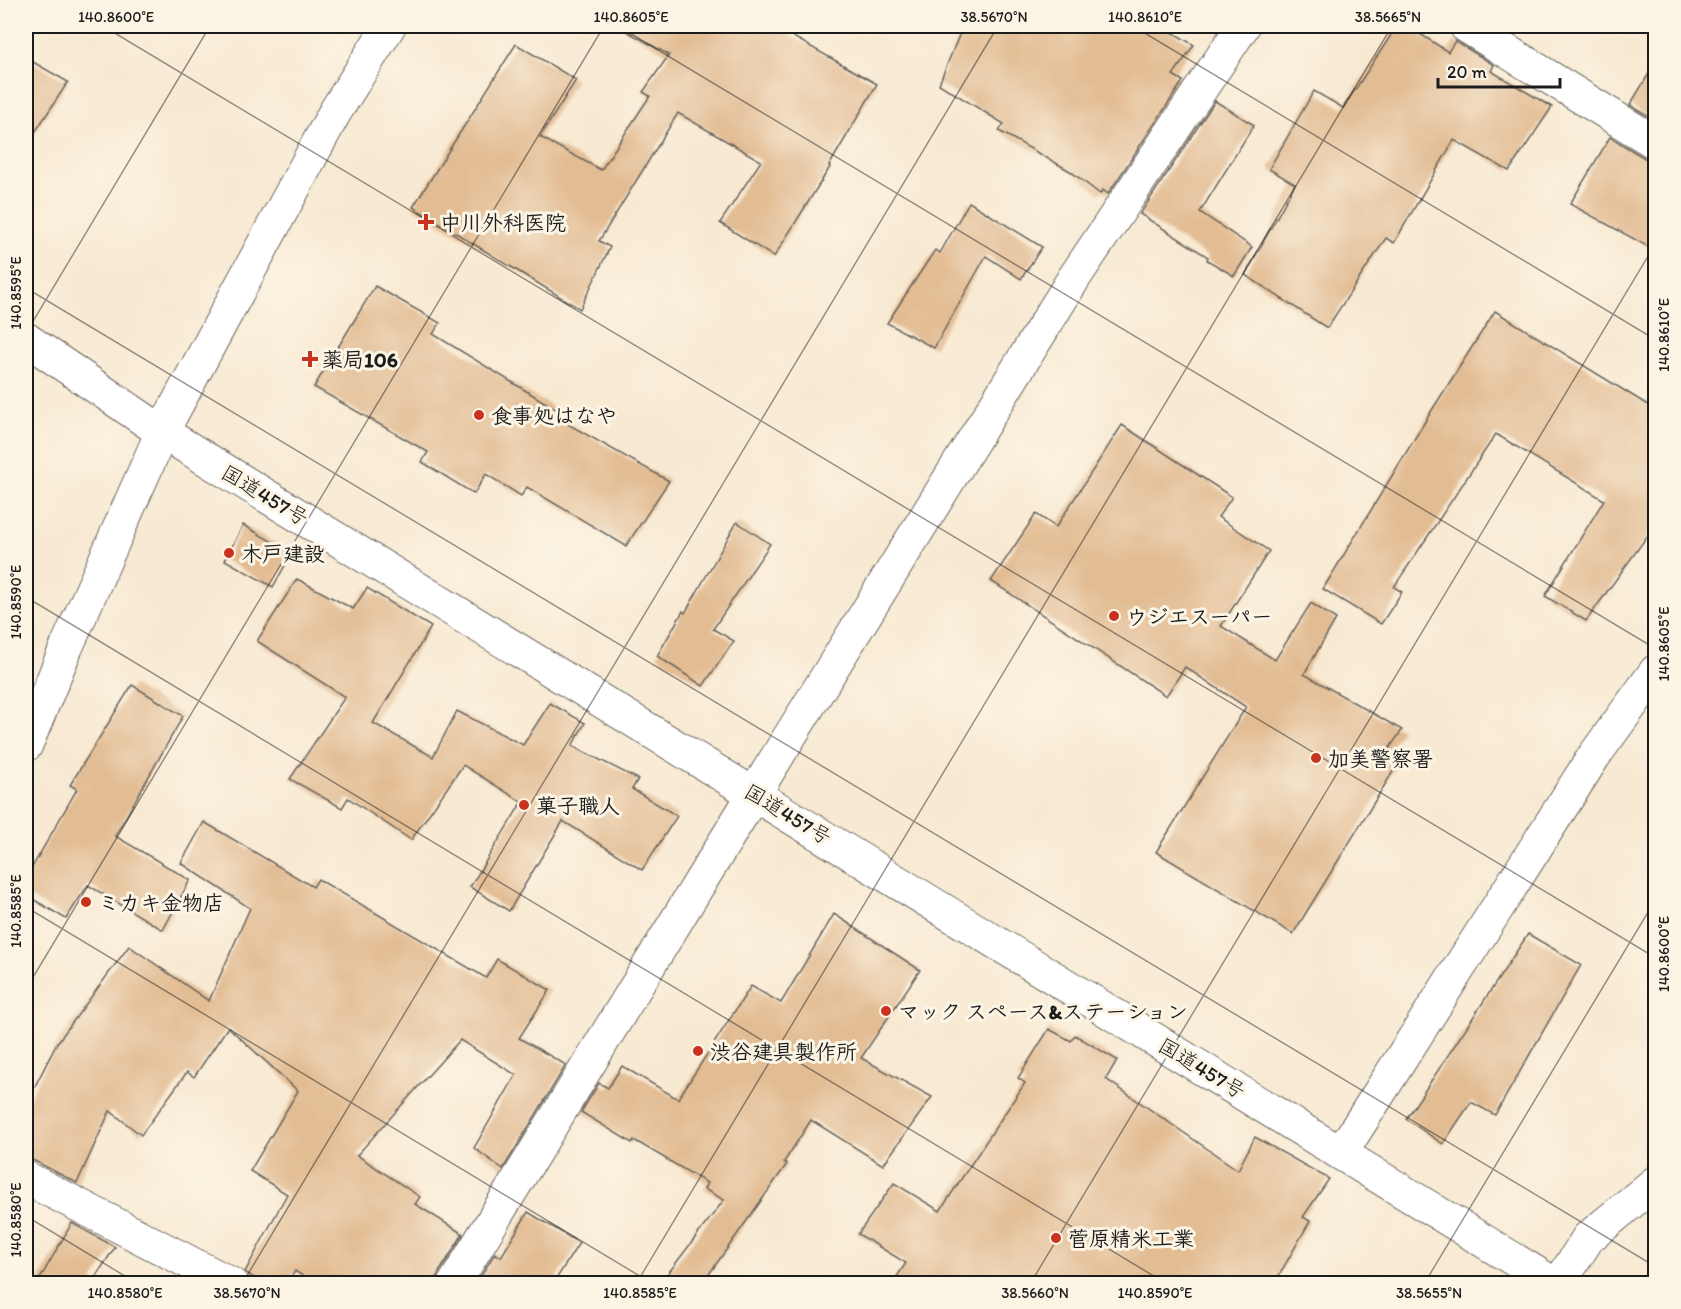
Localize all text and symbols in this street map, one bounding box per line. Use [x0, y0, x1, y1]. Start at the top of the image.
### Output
text: 140.8600°E [78, 8, 154, 26]
text: 140.8605°E [594, 8, 668, 26]
text: 38.5670°N [960, 8, 1028, 26]
text: 140.8610°E [1108, 8, 1182, 26]
text: 38.5665°N [1355, 8, 1421, 26]
scale bar [1438, 51, 1560, 89]
text: 20 m [1447, 61, 1487, 83]
place label: 中川外科医院 [440, 210, 566, 235]
marker: 中川外科医院 [417, 213, 435, 231]
text: 140.8595°E [7, 256, 25, 330]
text: 140.8610°E [1655, 298, 1673, 372]
place label: 薬局106 [322, 347, 398, 372]
marker: 薬局106 [303, 352, 317, 366]
place label: 食事処はなや [491, 403, 617, 428]
marker: 食事処はなや [472, 408, 486, 422]
street label: 国道457号 [217, 459, 313, 531]
place label: 木戸建設 [241, 541, 325, 566]
marker: 木戸建設 [222, 546, 236, 560]
text: 140.8590°E [7, 565, 25, 639]
place label: ウジエスーパー [1126, 604, 1272, 629]
text: 140.8605°E [1655, 607, 1673, 681]
marker: ウジエスーパー [1107, 609, 1121, 623]
place label: 加美警察署 [1328, 746, 1433, 771]
marker: 加美警察署 [1309, 751, 1323, 765]
street label: 国道457号 [740, 778, 836, 850]
place label: 菓子職人 [536, 793, 620, 818]
marker: 菓子職人 [517, 798, 531, 812]
text: 140.8585°E [7, 874, 25, 948]
place label: ミカキ金物店 [98, 890, 224, 915]
marker: ミカキ金物店 [79, 895, 93, 909]
text: 140.8600°E [1655, 916, 1673, 992]
place label: マック スペース&ステーション [898, 999, 1188, 1024]
marker: マック スペース&ステーション [879, 1004, 893, 1018]
street label: 国道457号 [1154, 1032, 1250, 1104]
place label: 渋谷建具製作所 [710, 1039, 857, 1064]
marker: 渋谷建具製作所 [691, 1044, 705, 1058]
text: 140.8580°E [7, 1182, 25, 1258]
place label: 菅原精米工業 [1068, 1226, 1194, 1251]
marker: 菅原精米工業 [1049, 1231, 1063, 1245]
text: 140.8580°E [87, 1284, 163, 1302]
text: 38.5670°N [213, 1284, 281, 1302]
text: 140.8585°E [603, 1284, 677, 1302]
text: 38.5660°N [1001, 1284, 1069, 1302]
text: 140.8590°E [1118, 1284, 1192, 1302]
text: 38.5655°N [1396, 1284, 1462, 1302]

